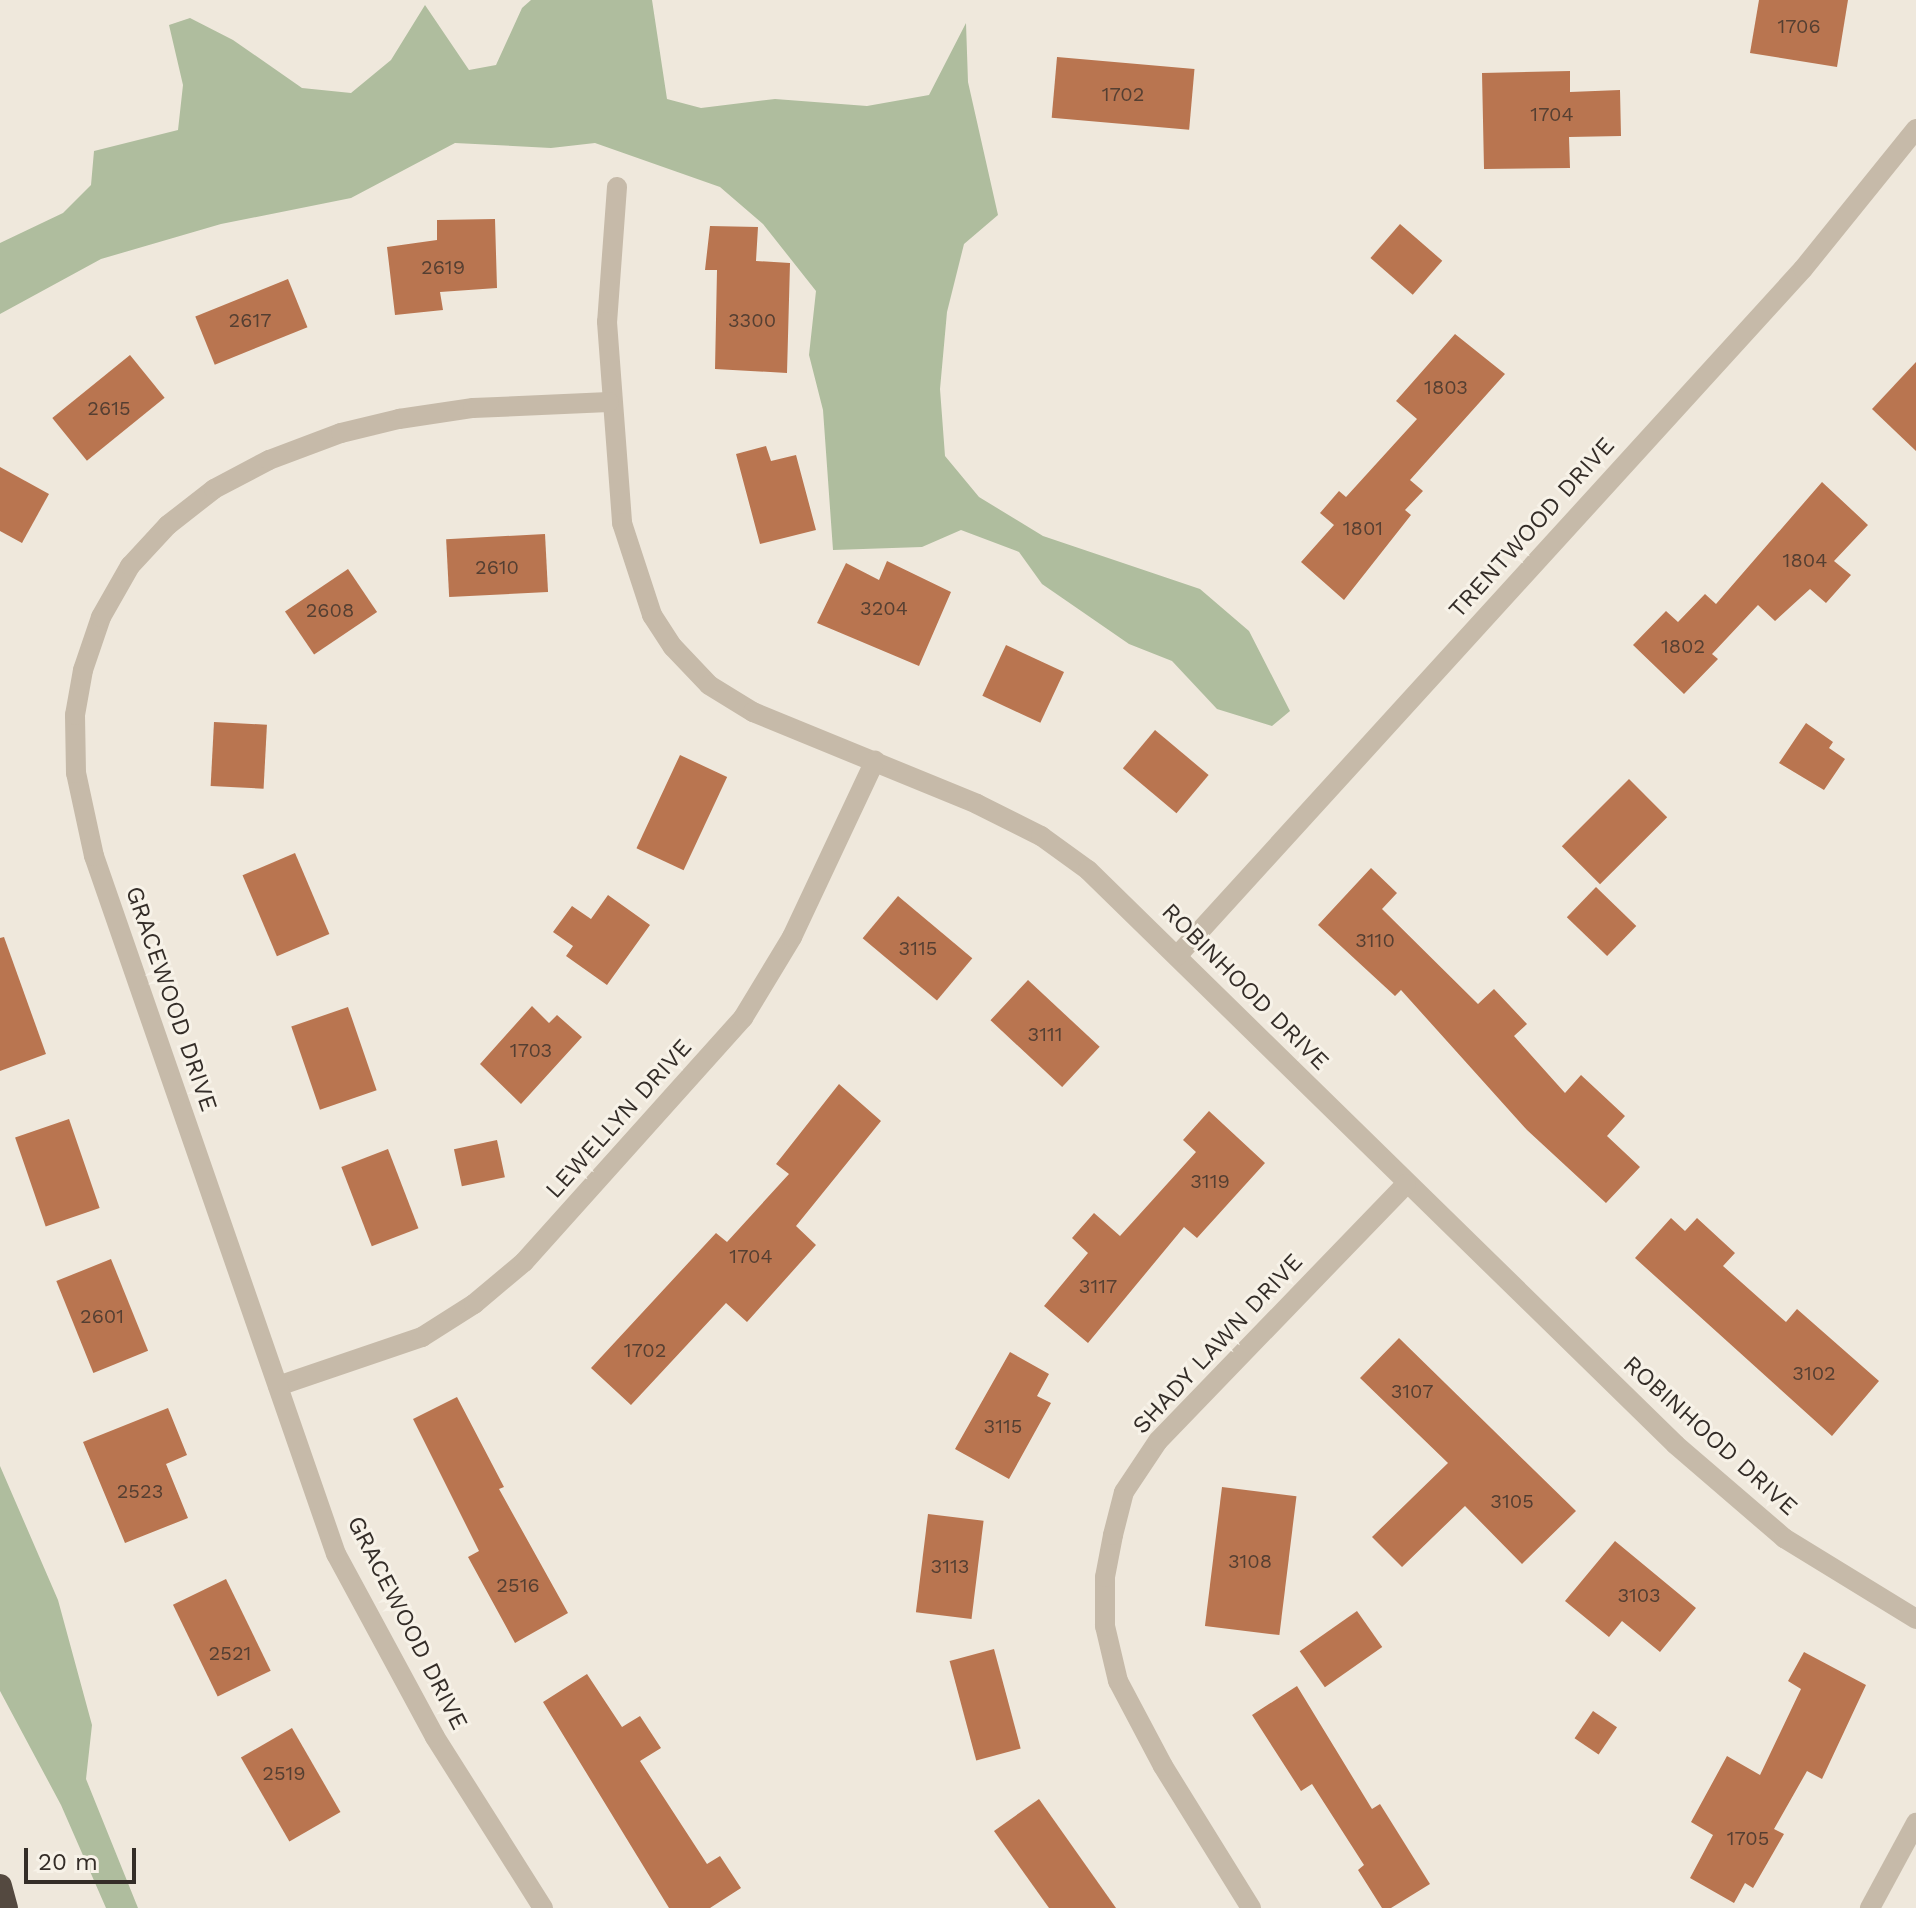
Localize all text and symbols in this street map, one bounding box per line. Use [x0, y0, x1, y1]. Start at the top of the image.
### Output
house number: 1706 [1777, 14, 1821, 38]
house number: 1702 [1102, 82, 1144, 106]
house number: 1704 [1530, 102, 1574, 126]
house number: 2619 [421, 255, 465, 279]
house number: 2617 [229, 308, 271, 332]
house number: 3300 [728, 308, 776, 332]
house number: 1803 [1424, 375, 1468, 399]
house number: 2615 [87, 396, 131, 420]
street label: TRENTWOOD DRIVE [1443, 432, 1621, 624]
house number: 1801 [1343, 516, 1383, 540]
house number: 1804 [1783, 548, 1827, 572]
house number: 2610 [475, 555, 519, 579]
house number: 3204 [860, 596, 908, 620]
house number: 2608 [306, 598, 354, 622]
house number: 1802 [1661, 634, 1705, 658]
street label: GRACEWOOD DRIVE [119, 883, 223, 1115]
street label: ROBINHOOD DRIVE [1155, 897, 1335, 1077]
house number: 3110 [1355, 928, 1395, 952]
house number: 3115 [899, 936, 937, 960]
house number: 3111 [1027, 1022, 1063, 1046]
street label: LEWELLYN DRIVE [540, 1033, 698, 1205]
house number: 1703 [510, 1038, 552, 1062]
house number: 3119 [1190, 1169, 1230, 1193]
house number: 1704 [729, 1244, 773, 1268]
street label: SHADY LAWN DRIVE [1127, 1248, 1309, 1440]
house number: 3117 [1079, 1274, 1117, 1298]
house number: 2601 [80, 1304, 124, 1328]
house number: 1702 [624, 1338, 666, 1362]
street label: ROBINHOOD DRIVE [1617, 1350, 1803, 1522]
house number: 3102 [1792, 1361, 1836, 1385]
house number: 3107 [1391, 1379, 1433, 1403]
house number: 3115 [984, 1414, 1022, 1438]
house number: 2523 [117, 1479, 163, 1503]
house number: 3105 [1490, 1489, 1534, 1513]
street label: GRACEWOOD DRIVE [341, 1511, 473, 1735]
house number: 3108 [1228, 1549, 1272, 1573]
house number: 3113 [931, 1554, 969, 1578]
house number: 2516 [496, 1573, 540, 1597]
house number: 3103 [1617, 1583, 1661, 1607]
house number: 2521 [209, 1641, 251, 1665]
house number: 2519 [262, 1761, 306, 1785]
house number: 1705 [1727, 1826, 1769, 1850]
scale bar [28, 1832, 140, 1882]
text: 20 m [38, 1848, 98, 1876]

